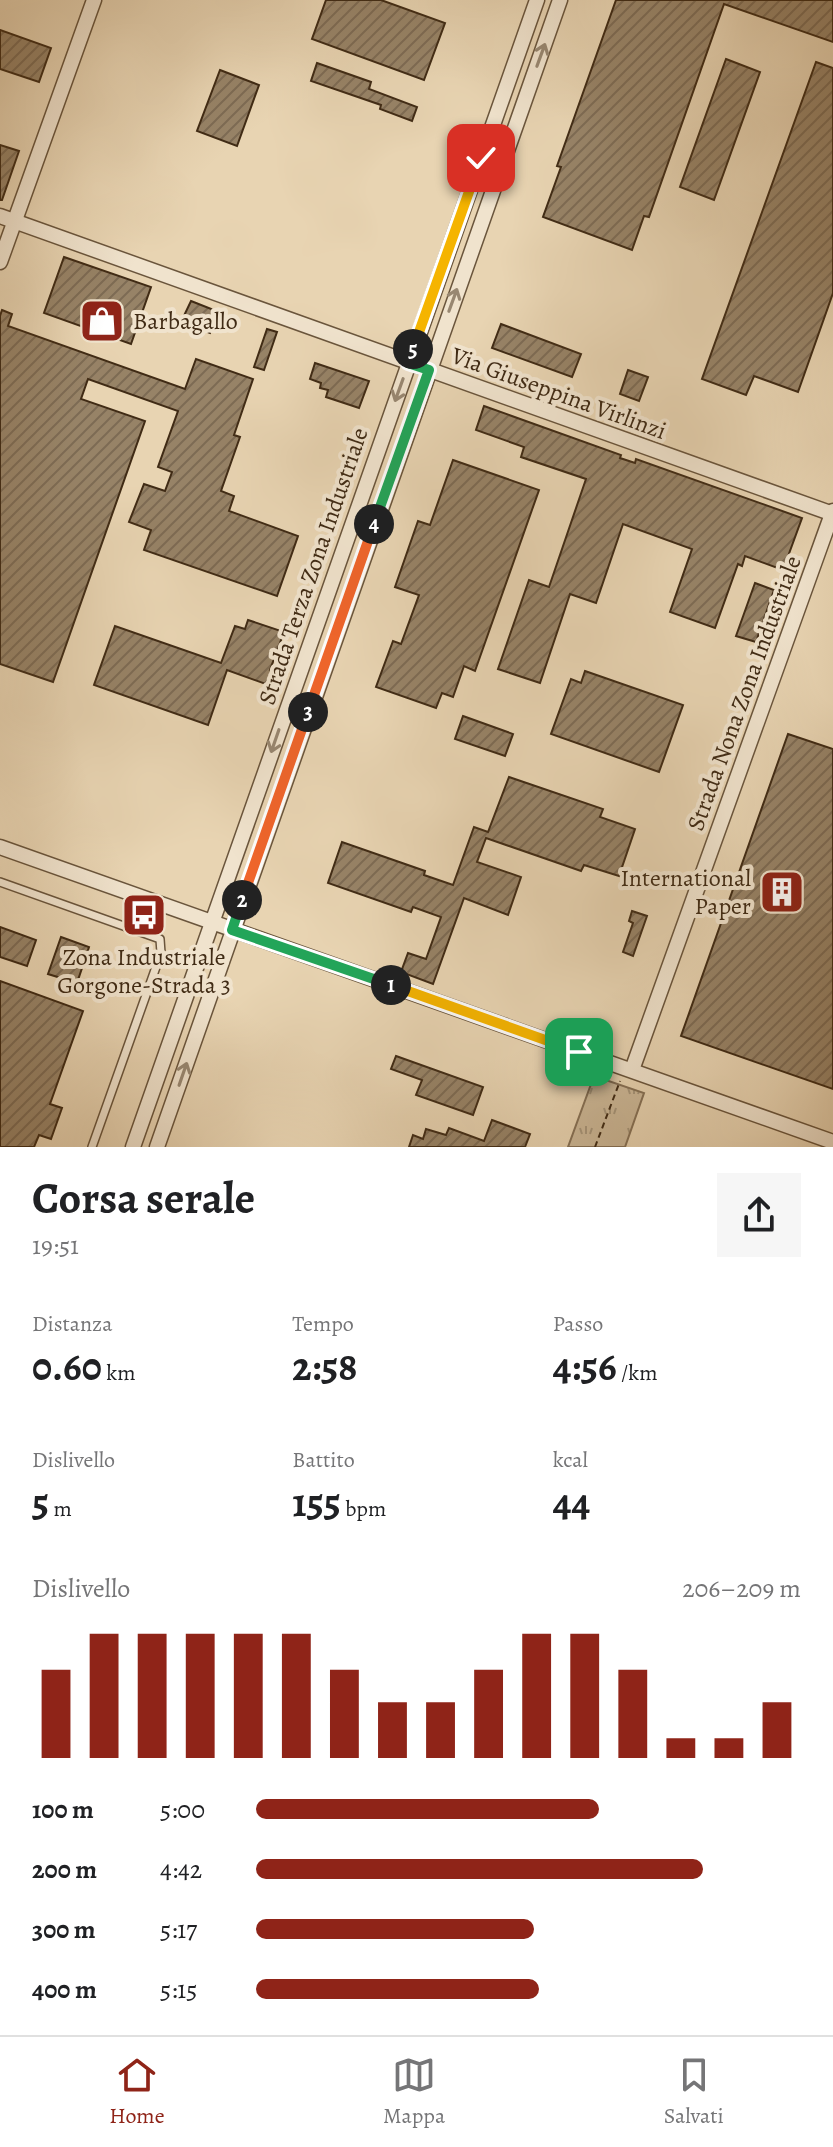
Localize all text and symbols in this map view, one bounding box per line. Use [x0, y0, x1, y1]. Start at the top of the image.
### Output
one-way arrow [534, 42, 549, 67]
pin [447, 124, 515, 192]
icon: check [459, 136, 503, 180]
one-way arrow [447, 287, 462, 312]
shop icon: Barbagallo [78, 297, 126, 345]
place label: Barbagallo [133, 305, 238, 337]
pin: 5 [393, 329, 433, 369]
text: 5 [408, 334, 418, 364]
street label: Via Giuseppina Virlinzi [446, 339, 671, 447]
one-way arrow [390, 377, 405, 402]
street label: Strada Terza Zona Industriale [250, 423, 376, 709]
pin: 4 [354, 504, 394, 544]
text: 4 [369, 509, 379, 539]
street label: Strada Nona Zona Industriale [679, 551, 809, 835]
pin: 3 [288, 692, 328, 732]
text: 3 [303, 697, 313, 727]
one-way arrow [266, 728, 281, 753]
place label: International Paper [620, 862, 751, 922]
building icon: International Paper [758, 868, 806, 916]
pin: 2 [222, 880, 262, 920]
text: 2 [237, 885, 247, 915]
bus stop icon: Zona Industriale Gorgone-Strada 3 [120, 891, 168, 939]
place label: Zona Industriale Gorgone-Strada 3 [57, 941, 231, 1001]
pin: 1 [371, 965, 411, 1005]
text: 1 [387, 970, 395, 1000]
pin [545, 1018, 613, 1086]
icon: arrive [557, 1030, 601, 1074]
one-way arrow [176, 1061, 191, 1086]
text: Corsa serale [32, 1168, 255, 1228]
button: share [717, 1173, 801, 1257]
text: 19:51 [32, 1228, 79, 1263]
text: Distanza [32, 1309, 112, 1339]
text: Tempo [292, 1309, 354, 1339]
text: Passo [553, 1309, 603, 1339]
text: 0.60 [32, 1339, 102, 1394]
text: 2:58 [292, 1339, 357, 1394]
text: 4:56 [553, 1339, 617, 1394]
text: km [102, 1358, 136, 1388]
text: /km [617, 1358, 658, 1388]
text: Dislivello [32, 1445, 115, 1475]
text: Battito [292, 1445, 355, 1475]
text: kcal [553, 1445, 588, 1475]
text: 5 [32, 1475, 49, 1530]
text: 155 [292, 1475, 341, 1530]
text: 44 [553, 1475, 590, 1530]
text: m [49, 1494, 72, 1524]
text: bpm [341, 1494, 386, 1524]
text: Dislivello [32, 1571, 130, 1606]
text: 206–209 m [682, 1571, 801, 1606]
text: 100 m [32, 1792, 94, 1827]
text: 5:00 [160, 1792, 205, 1827]
text: 200 m [32, 1852, 97, 1887]
text: 4:42 [160, 1852, 202, 1887]
text: 300 m [32, 1912, 96, 1947]
text: 5:17 [160, 1912, 197, 1947]
text: 400 m [32, 1972, 97, 2007]
text: 5:15 [160, 1972, 197, 2007]
tab: Home [109, 2053, 165, 2131]
tab: Mappa [383, 2053, 445, 2131]
tab: Salvati [664, 2053, 724, 2131]

